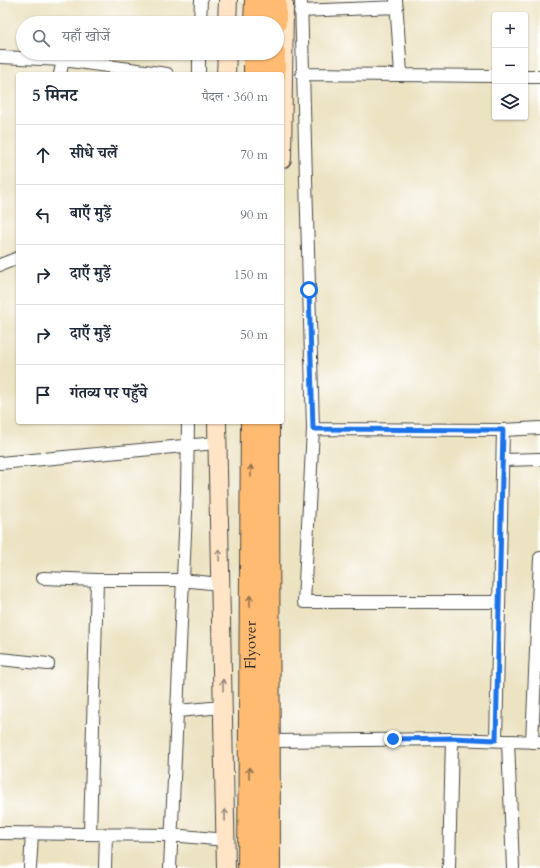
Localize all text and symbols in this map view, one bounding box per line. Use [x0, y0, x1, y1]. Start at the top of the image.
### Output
map controls [492, 12, 528, 120]
button: + [492, 12, 528, 48]
search box [16, 16, 284, 60]
text: यहाँ खोजें [62, 26, 110, 46]
icon: search [30, 27, 52, 49]
button: − [492, 48, 528, 84]
text: 5 मिनट [32, 84, 78, 107]
button: layers [492, 84, 528, 120]
text: पैदल · 360 m [202, 88, 268, 106]
text: सीधे चलें [70, 143, 118, 163]
icon: ahead [32, 144, 54, 166]
text: 70 m [240, 146, 268, 164]
text: बाएँ मुड़ें [70, 203, 111, 223]
icon: left [32, 204, 54, 226]
text: 90 m [240, 206, 268, 224]
text: दाएँ मुड़ें [70, 263, 111, 283]
icon: right [32, 264, 54, 286]
text: 150 m [234, 266, 268, 284]
route start [300, 281, 318, 299]
text: दाएँ मुड़ें [70, 323, 111, 343]
icon: right [32, 324, 54, 346]
text: 50 m [240, 326, 268, 344]
text: गंतव्य पर पहुँचे [70, 383, 147, 403]
icon: arrive [32, 384, 54, 406]
one-way arrow [247, 465, 255, 478]
one-way arrow [216, 549, 223, 562]
one-way arrow [246, 595, 254, 608]
street label: Flyover [240, 620, 261, 669]
one-way arrow [219, 679, 227, 692]
route end [384, 730, 402, 748]
one-way arrow [245, 767, 253, 780]
one-way arrow [221, 809, 229, 822]

